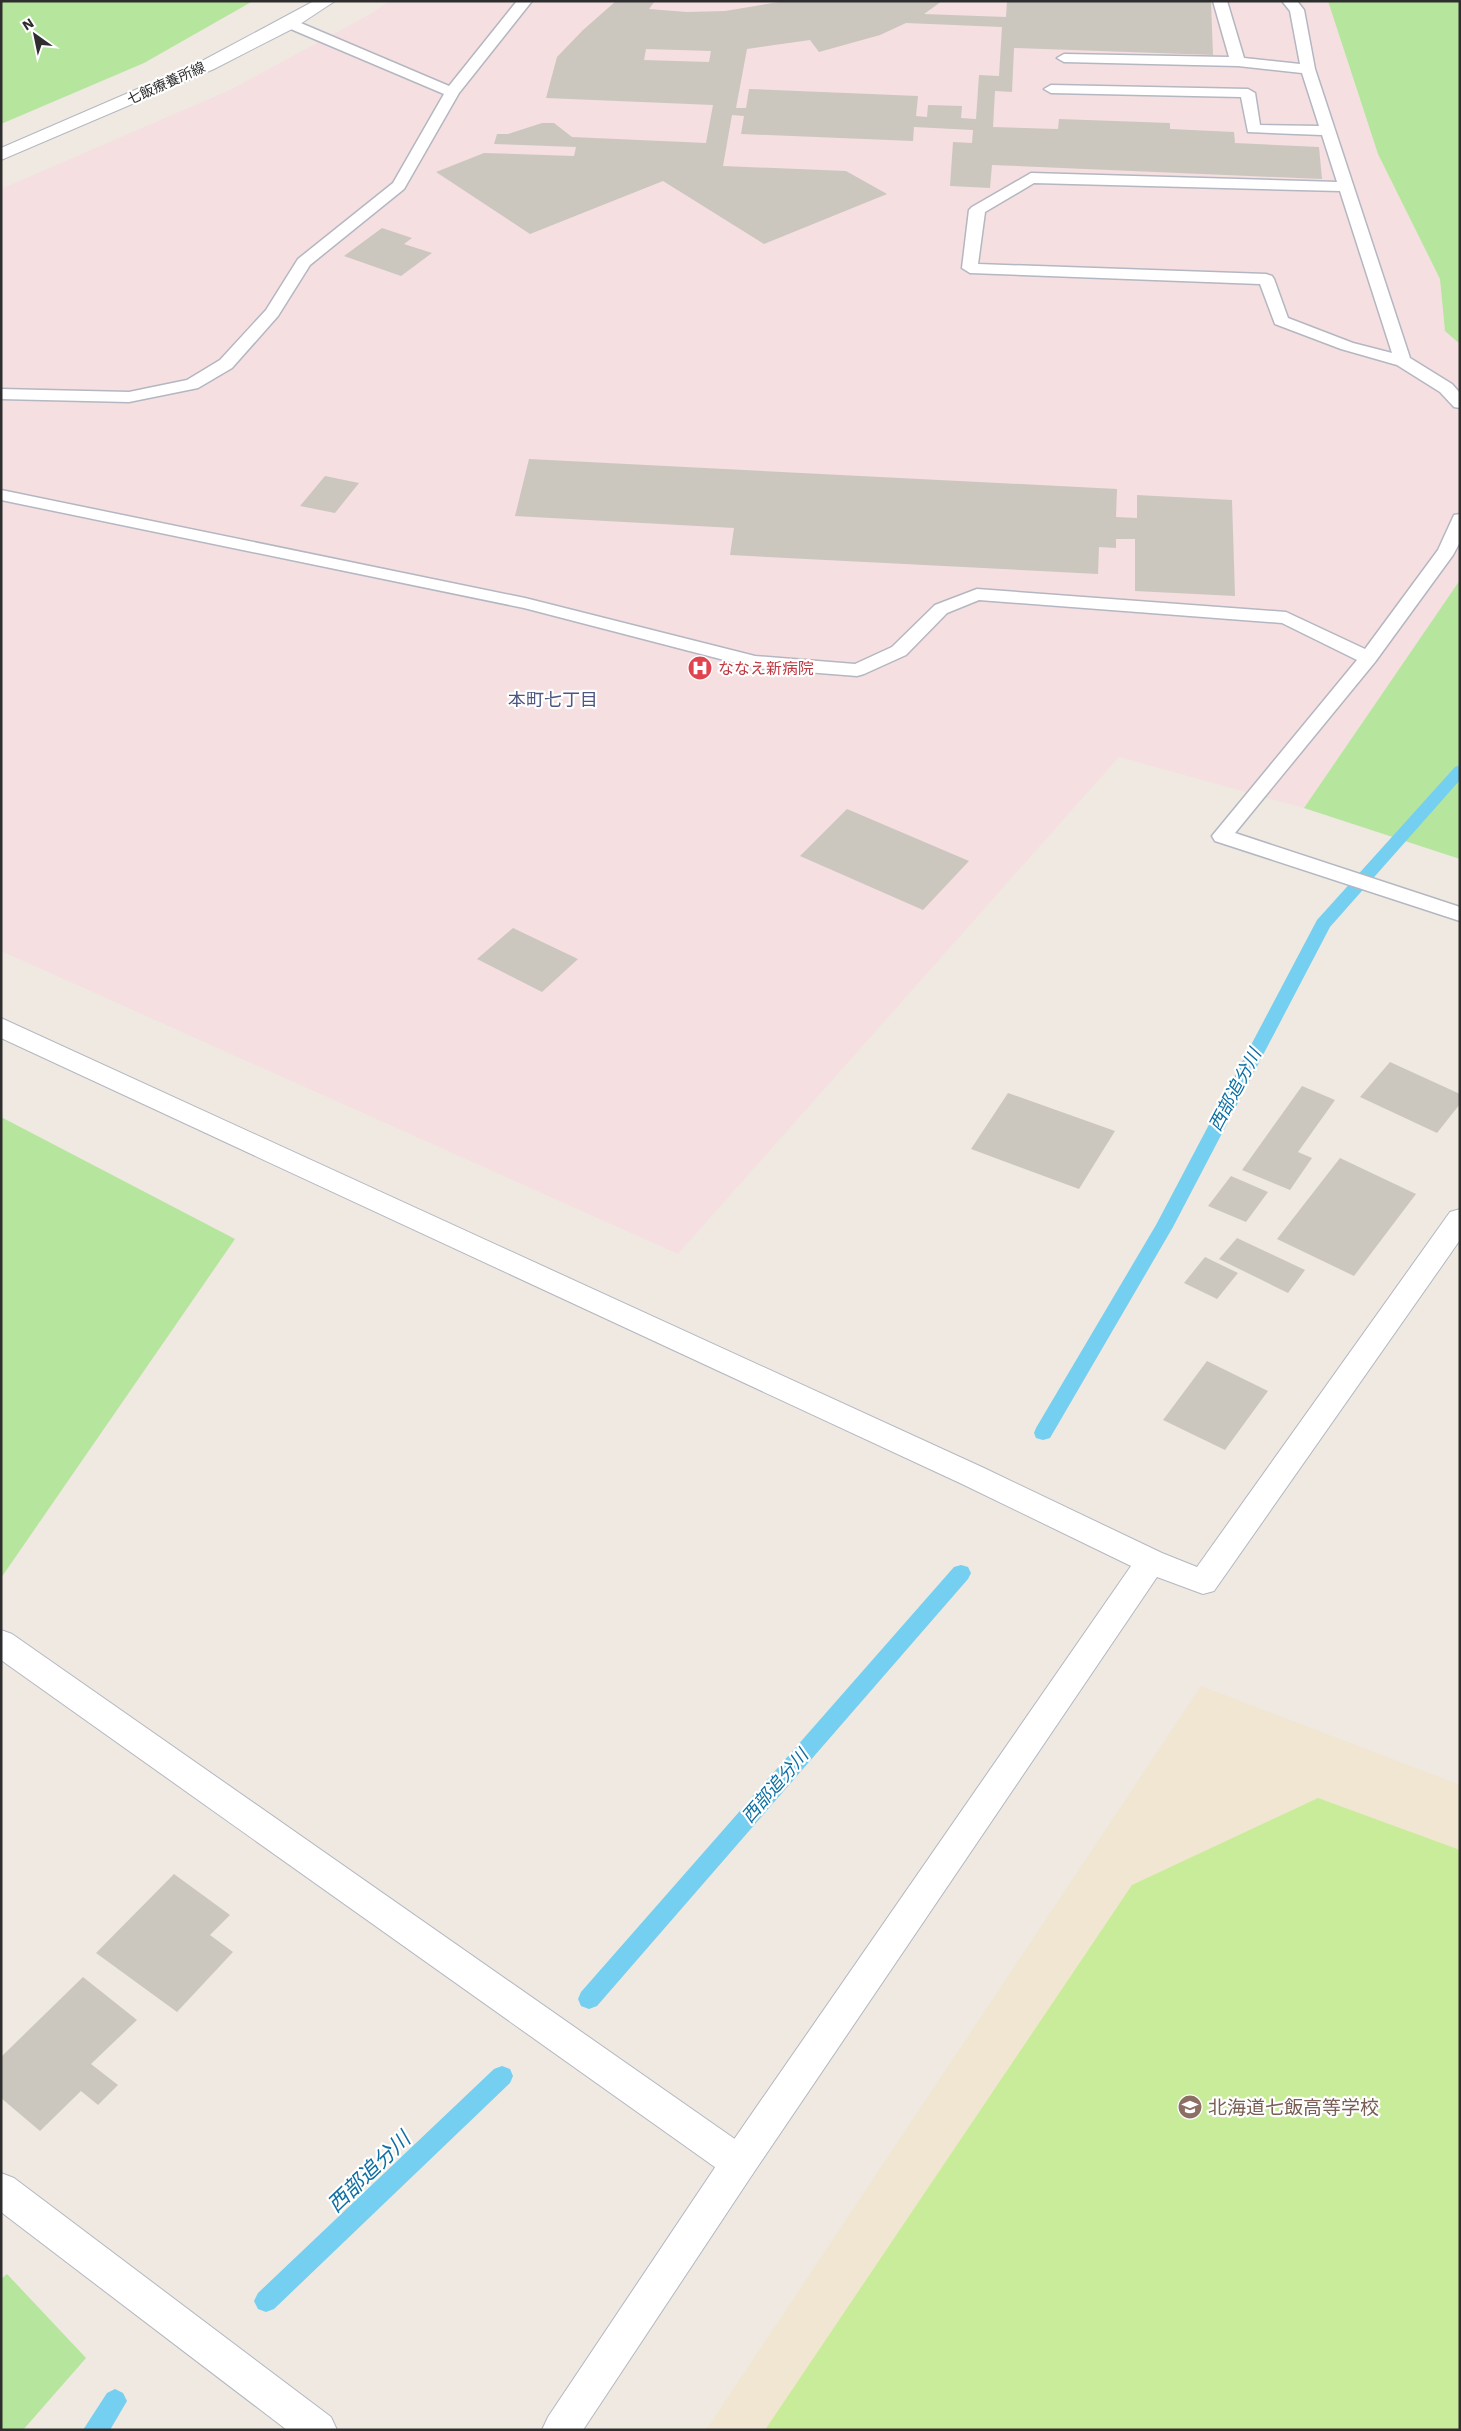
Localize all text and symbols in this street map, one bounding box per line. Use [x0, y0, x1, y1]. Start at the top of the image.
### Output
north arrow [10, 10, 60, 60]
text: N [19, 15, 37, 34]
street label: 七飯療養所線 [124, 59, 208, 107]
hospital icon: ななえ新病院 [687, 655, 713, 681]
place label: ななえ新病院 [718, 659, 814, 678]
district label: 本町七丁目 [508, 689, 598, 710]
water label: 西部追分川 [1204, 1043, 1266, 1134]
water label: 西部追分川 [737, 1743, 813, 1827]
school or university icon: 北海道七飯高等学校 [1177, 2094, 1203, 2120]
place label: 北海道七飯高等学校 [1208, 2096, 1379, 2119]
water label: 西部追分川 [322, 2125, 417, 2217]

